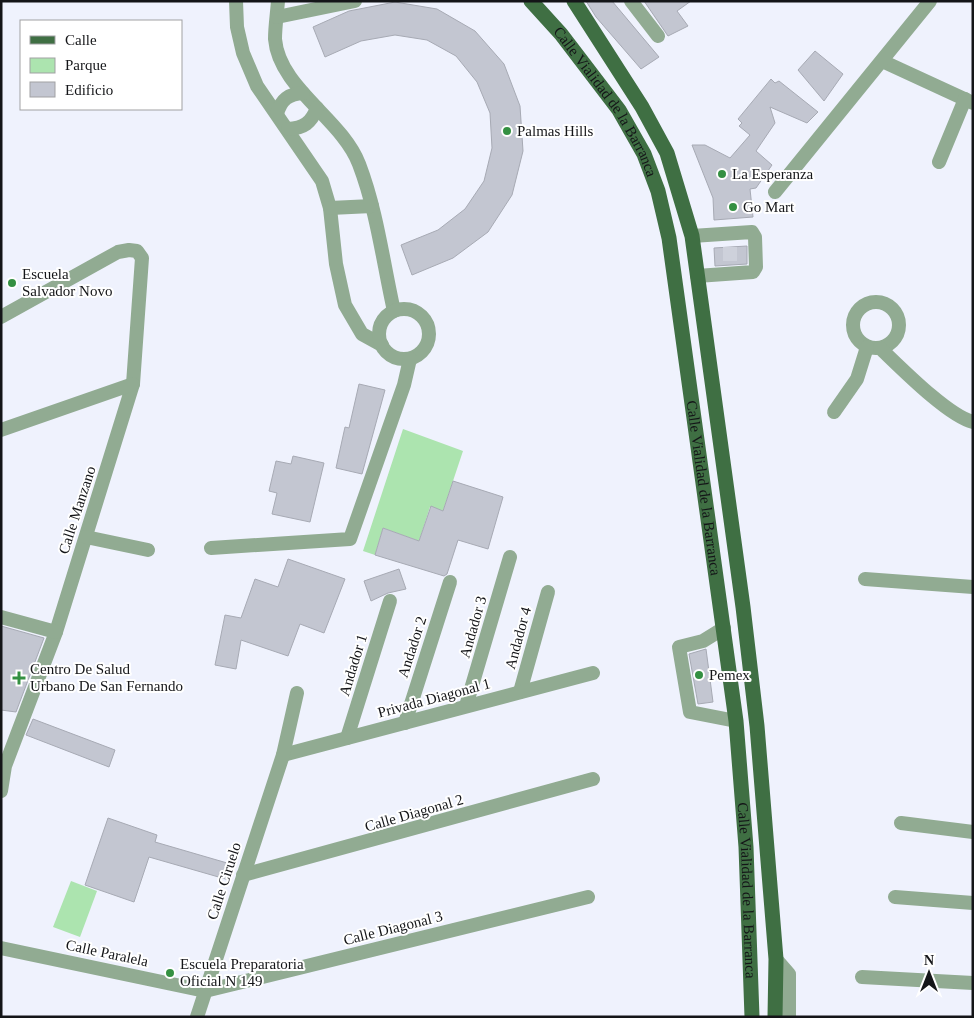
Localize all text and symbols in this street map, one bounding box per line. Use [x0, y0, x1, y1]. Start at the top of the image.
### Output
legend [20, 20, 182, 110]
street label: Calle Vialidad de la Barranca [550, 24, 660, 179]
text: Calle [65, 32, 97, 48]
text: Parque [65, 57, 107, 73]
text: Edificio [65, 82, 113, 98]
place label: Palmas Hills [517, 123, 593, 139]
marker: Palmas Hills [501, 125, 513, 137]
place label: La Esperanza [732, 166, 814, 182]
marker: La Esperanza [716, 168, 728, 180]
place label: Go Mart [743, 199, 795, 215]
marker: Go Mart [727, 201, 739, 213]
place label: Escuela Salvador Novo [22, 266, 112, 299]
marker: Escuela Salvador Novo [6, 277, 18, 289]
street label: Calle Vialidad de la Barranca [684, 399, 724, 577]
street label: Calle Manzano [55, 464, 99, 556]
street label: Andador 3 [457, 594, 489, 660]
street label: Andador 4 [502, 605, 534, 671]
street label: Andador 2 [395, 614, 429, 680]
street label: Andador 1 [336, 632, 370, 698]
place label: Centro De Salud Urbano De San Fernando [30, 661, 183, 694]
place label: Pemex [709, 667, 750, 683]
marker: Pemex [693, 669, 705, 681]
marker: Centro De Salud Urbano De San Fernando [12, 671, 26, 685]
street label: Privada Diagonal 1 [376, 675, 492, 721]
street label: Calle Diagonal 2 [363, 791, 465, 835]
street label: Calle Vialidad de la Barranca [734, 802, 759, 979]
street label: Calle Ciruelo [204, 840, 244, 922]
street label: Calle Diagonal 3 [342, 908, 444, 948]
street label: Calle Paralela [64, 936, 150, 970]
north arrow [904, 948, 954, 998]
text: N [924, 953, 934, 968]
place label: Escuela Preparatoria Oficial N 149 [180, 956, 304, 989]
marker: Escuela Preparatoria Oficial N 149 [164, 967, 176, 979]

